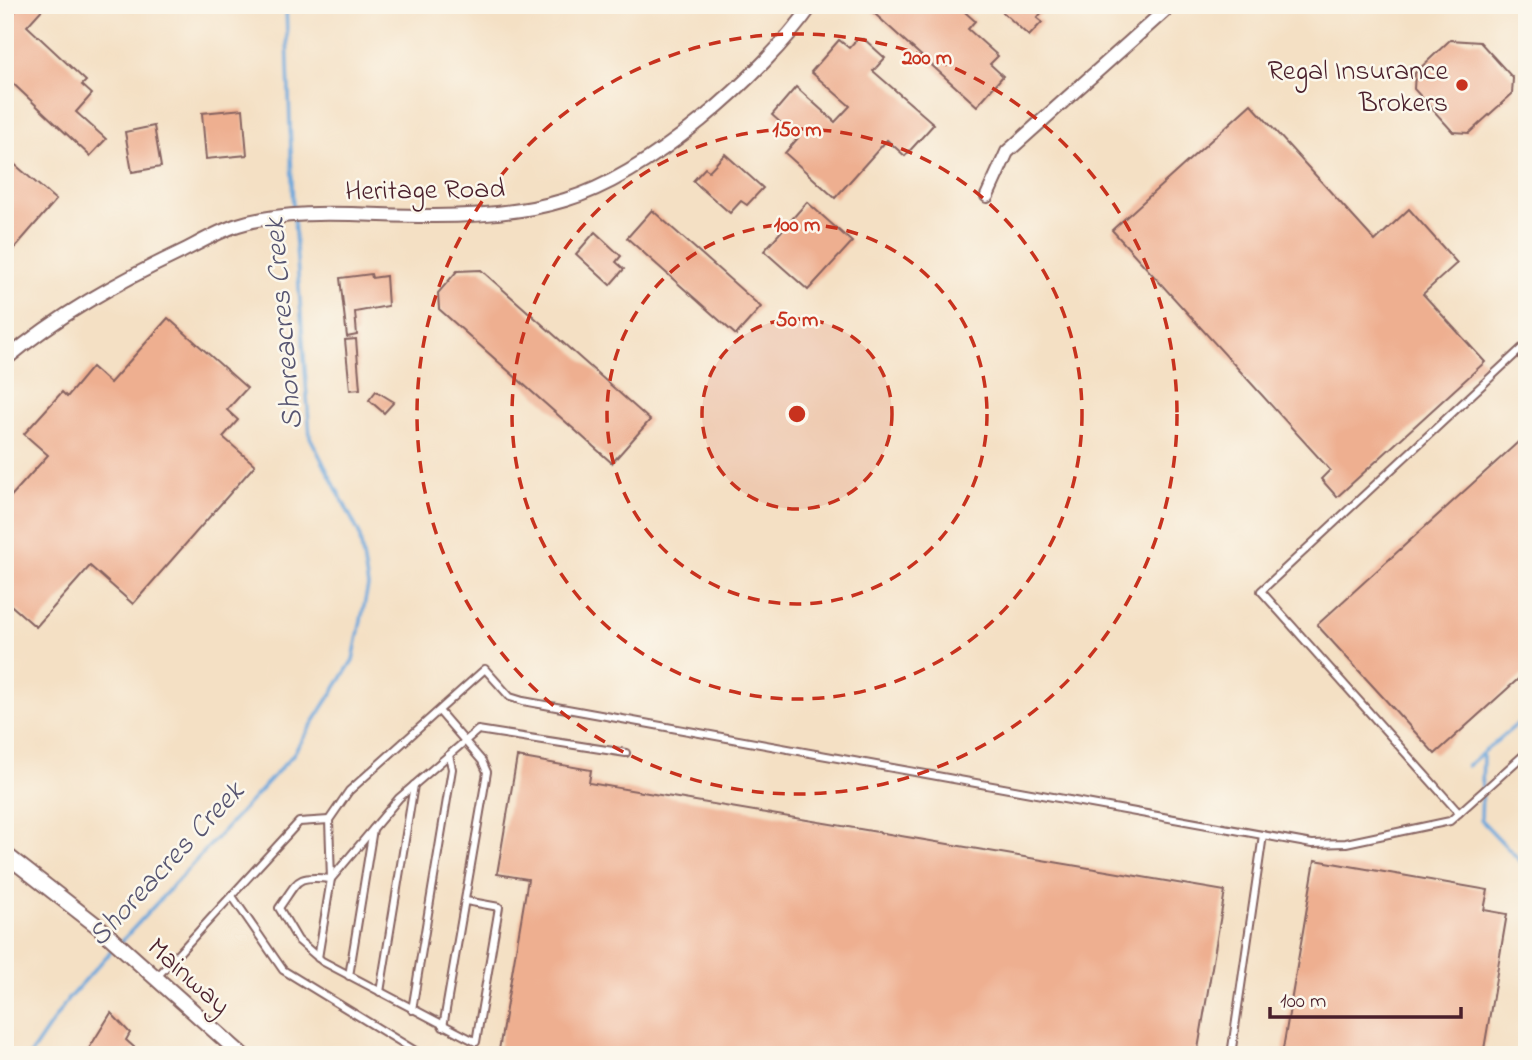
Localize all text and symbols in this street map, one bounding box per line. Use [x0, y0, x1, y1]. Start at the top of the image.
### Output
text: 200 m [901, 44, 952, 74]
place label: Regal Insurance Brokers [1267, 52, 1448, 125]
marker: Regal Insurance Brokers [1454, 77, 1470, 93]
text: 150 m [772, 116, 822, 146]
street label: Heritage Road [345, 170, 506, 213]
text: 100 m [774, 211, 820, 241]
water label: Shoreacres Creek [254, 214, 316, 432]
text: 50 m [776, 306, 818, 336]
centre of rings [785, 402, 809, 426]
water label: Shoreacres Creek [79, 771, 257, 958]
street label: Mainway [137, 929, 239, 1026]
scale bar [1270, 976, 1460, 1020]
text: 100 m [1280, 987, 1326, 1017]

